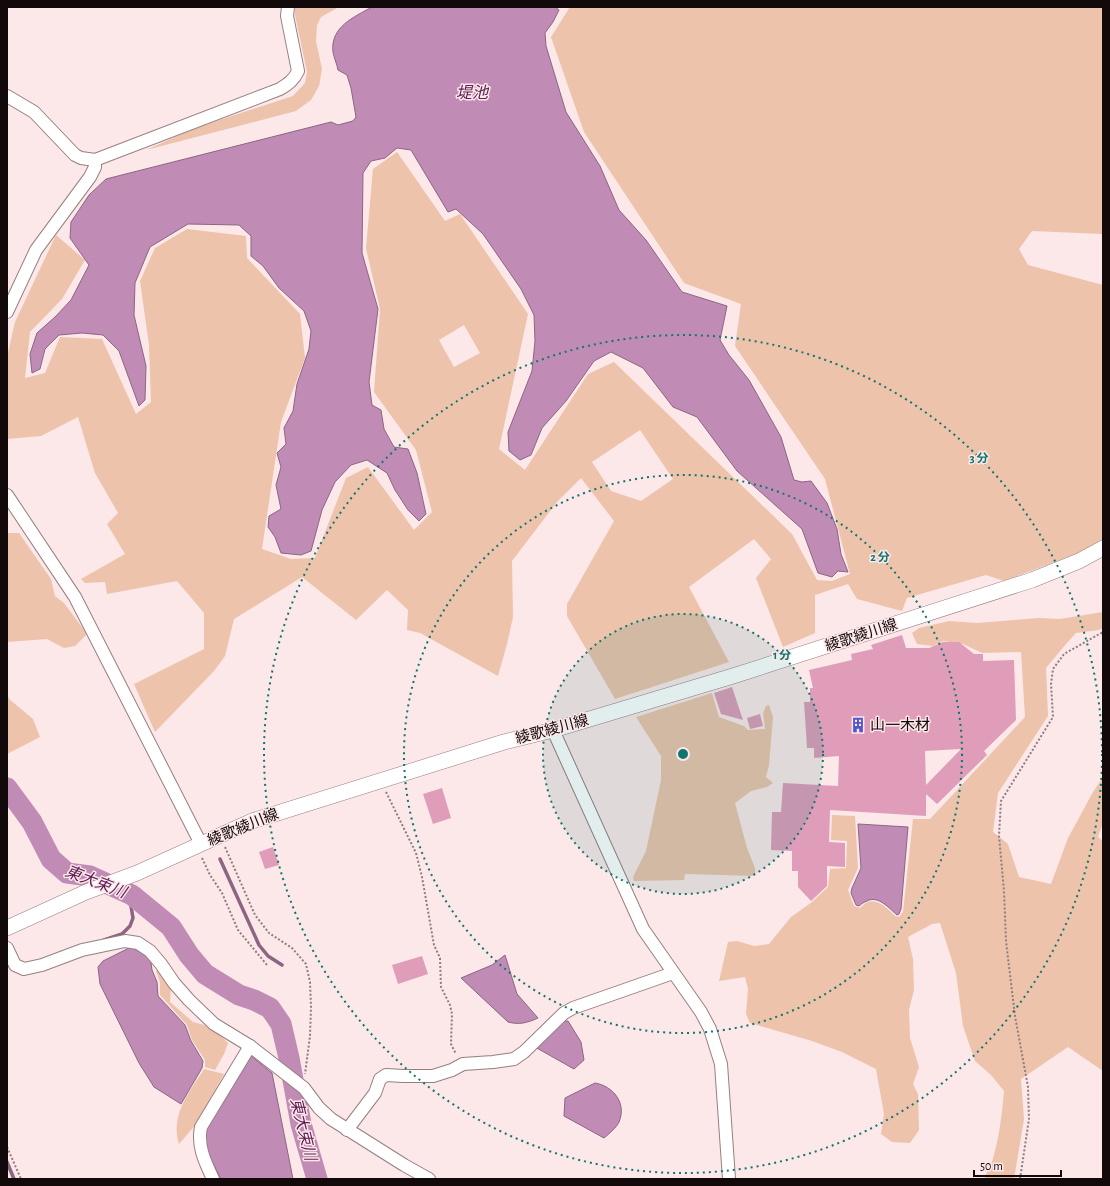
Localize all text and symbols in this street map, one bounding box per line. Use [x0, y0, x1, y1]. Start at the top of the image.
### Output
water label: 堤池 [456, 84, 490, 101]
text: 3 分 [970, 452, 988, 464]
text: 2 分 [870, 551, 890, 563]
street label: 綾歌綾川線 [823, 616, 899, 654]
text: 1 分 [773, 649, 791, 661]
street label: 綾歌綾川線 [514, 712, 590, 746]
building icon: 山一木材 [849, 716, 867, 734]
place label: 山一木材 [870, 716, 930, 733]
centre of rings [676, 747, 690, 761]
street label: 綾歌綾川線 [205, 806, 281, 848]
water label: 東大束川 [63, 862, 131, 902]
water label: 東大束川 [288, 1096, 320, 1164]
scale bar [974, 1152, 1061, 1178]
text: 50 m [980, 1160, 1003, 1172]

